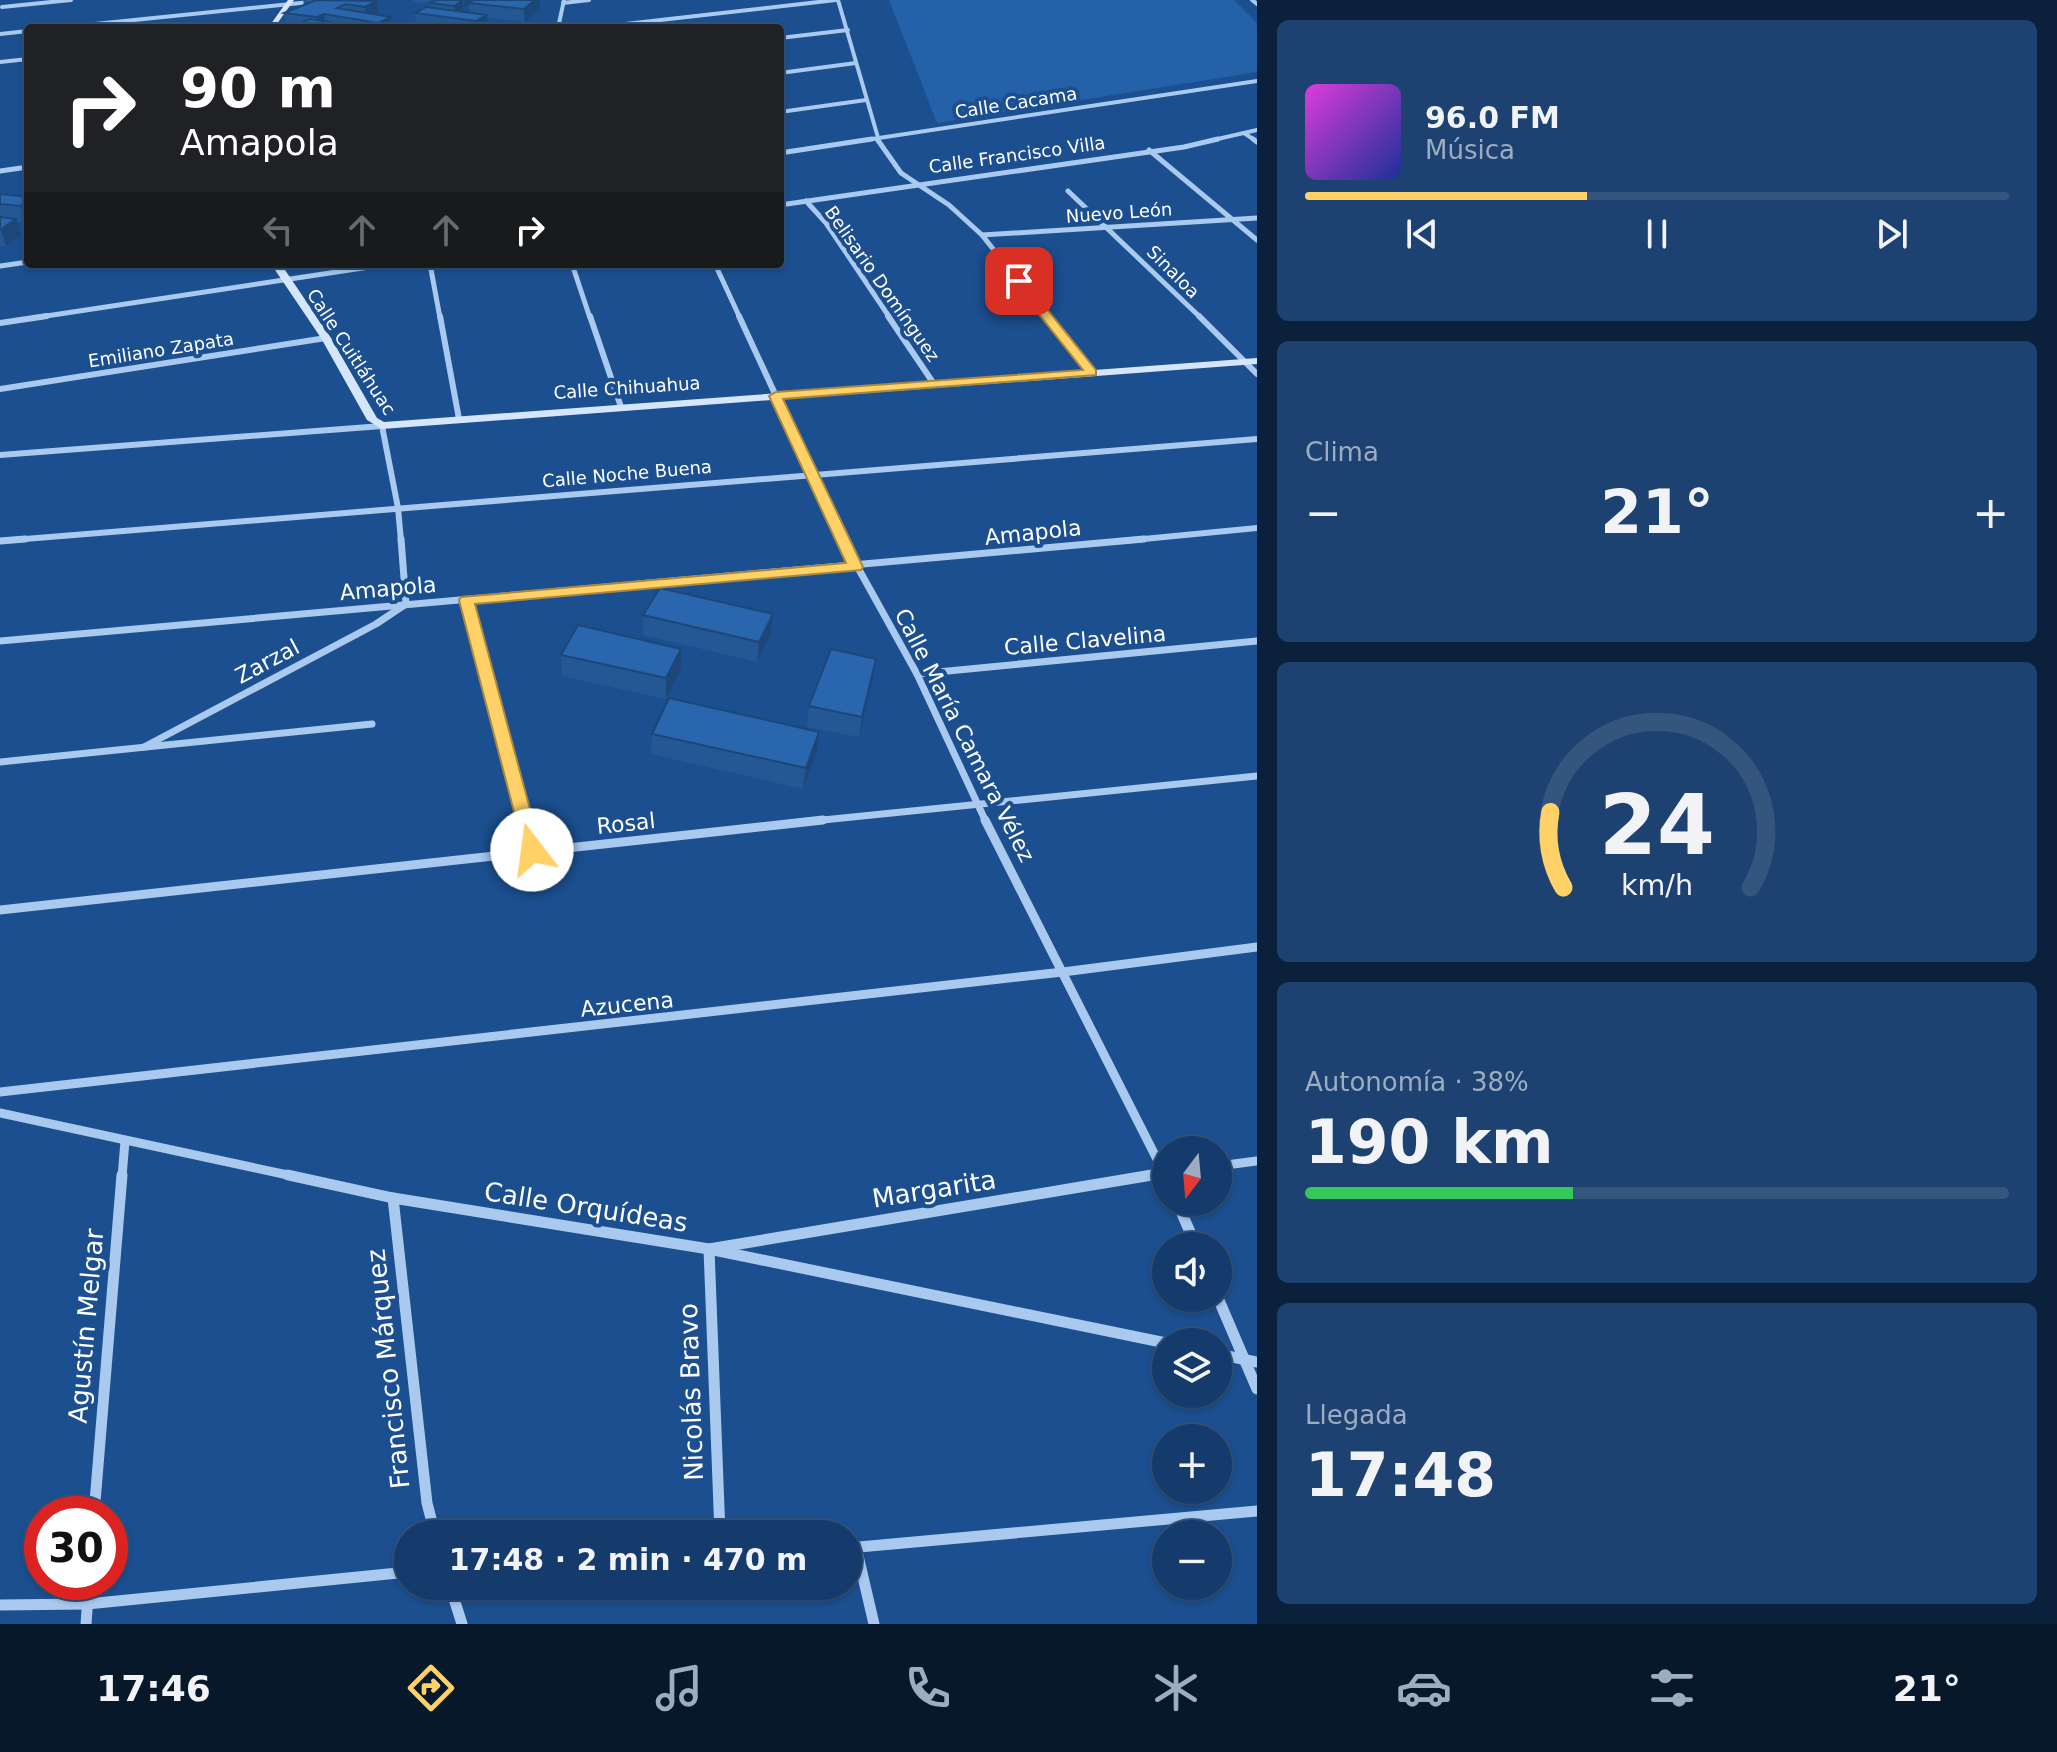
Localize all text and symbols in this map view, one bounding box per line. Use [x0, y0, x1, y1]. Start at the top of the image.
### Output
text: 90 m [180, 55, 336, 120]
icon: right [48, 56, 152, 160]
street label: Calle Cacama [953, 82, 1079, 123]
text: 96.0 FM [1425, 100, 1560, 135]
text: Amapola [180, 122, 339, 163]
street label: Calle Francisco Villa [927, 132, 1107, 177]
text: Música [1425, 135, 1515, 165]
street label: Nuevo León [1065, 198, 1173, 227]
street label: Belisario Domínguez [821, 202, 944, 366]
icon: left [256, 208, 300, 252]
icon: ahead [340, 208, 384, 252]
icon: ahead [424, 208, 468, 252]
icon: right [508, 208, 552, 252]
icon: previous [1400, 212, 1444, 256]
icon: pause [1635, 212, 1679, 256]
icon: next [1870, 212, 1914, 256]
street label: Sinaloa [1143, 241, 1204, 302]
pin [985, 247, 1053, 315]
icon: arrive [997, 259, 1041, 303]
street label: Calle Cuitláhuac [303, 285, 400, 419]
street label: Emiliano Zapata [87, 328, 235, 371]
street label: Calle Chihuahua [553, 372, 701, 403]
text: Clima [1305, 437, 1379, 467]
street label: Calle Noche Buena [541, 456, 713, 491]
text: 21° [1600, 477, 1714, 547]
text: − [1305, 487, 1342, 538]
text: + [1972, 487, 2009, 538]
street label: Amapola [984, 515, 1083, 550]
street label: Amapola [339, 572, 437, 605]
street label: Calle María Camara Vélez [890, 604, 1039, 866]
street label: Calle Clavelina [1003, 621, 1167, 660]
street label: Zarzal [231, 634, 303, 689]
text: 24 [1599, 777, 1715, 874]
position arrow [490, 808, 574, 892]
street label: Rosal [595, 808, 657, 839]
text: km/h [1621, 868, 1693, 902]
street label: Azucena [579, 987, 675, 1022]
text: Autonomía · 38% [1305, 1067, 1529, 1097]
text: 190 km [1305, 1107, 1554, 1177]
north arrow [1152, 1136, 1232, 1216]
map controls [1152, 1136, 1232, 1600]
street label: Margarita [870, 1164, 998, 1214]
street label: Calle Orquídeas [482, 1176, 690, 1238]
street label: Agustín Melgar [63, 1227, 109, 1425]
button: sound [1152, 1232, 1232, 1312]
street label: Francisco Márquez [360, 1248, 416, 1490]
street label: Nicolás Bravo [673, 1303, 709, 1481]
button: layers [1152, 1328, 1232, 1408]
text: Llegada [1305, 1400, 1408, 1430]
button: + [1152, 1424, 1232, 1504]
text: 17:48 [1305, 1440, 1496, 1510]
speed limit sign: 30 [24, 1496, 128, 1600]
button: − [1152, 1520, 1232, 1600]
text: 17:48 · 2 min · 470 m [449, 1542, 807, 1577]
icon: directions [403, 1660, 459, 1716]
icon: music [651, 1660, 707, 1716]
icon: phone [900, 1660, 956, 1716]
icon: climate [1148, 1660, 1204, 1716]
icon: car [1396, 1660, 1452, 1716]
icon: filters [1644, 1660, 1700, 1716]
text: 17:46 [96, 1668, 211, 1709]
text: 21° [1893, 1668, 1961, 1709]

